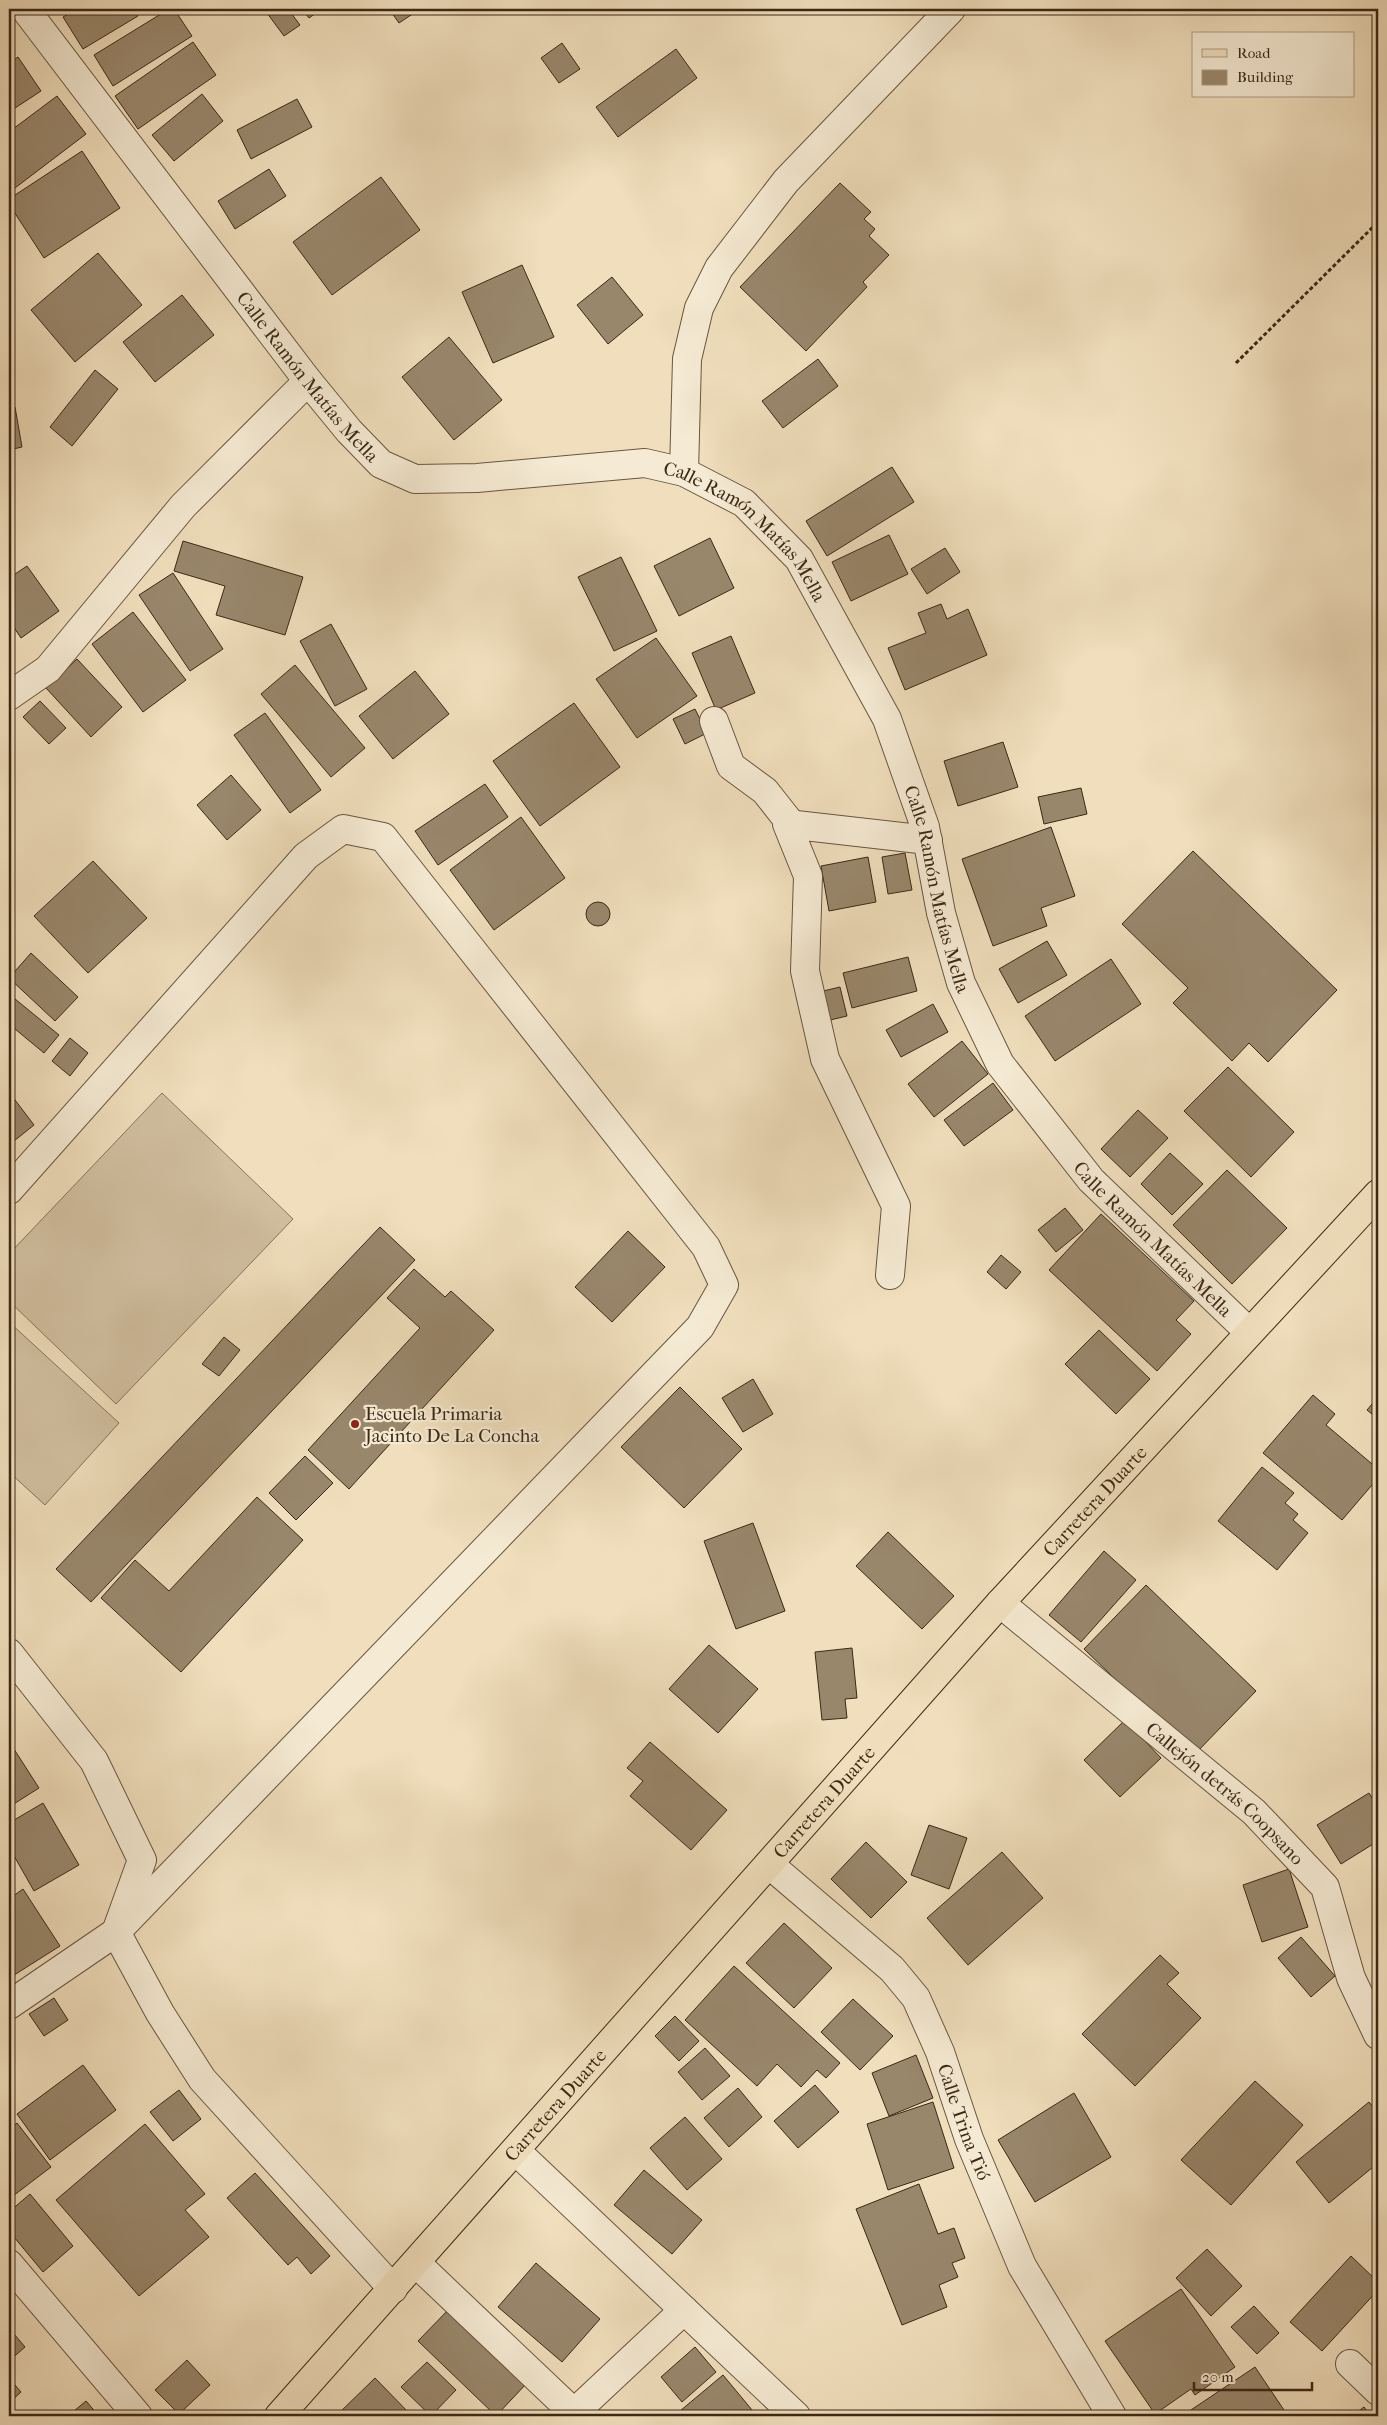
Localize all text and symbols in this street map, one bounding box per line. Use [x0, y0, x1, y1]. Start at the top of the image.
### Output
legend [1192, 32, 1354, 98]
text: Road [1237, 44, 1271, 62]
text: Building [1237, 68, 1294, 86]
street label: Calle Ramón Matías Mella [232, 287, 383, 467]
street label: Calle Ramón Matías Mella [661, 458, 830, 606]
street label: Calle Ramón Matías Mella [899, 783, 974, 997]
street label: Calle Ramón Matías Mella [1069, 1157, 1236, 1322]
place label: Escuela Primaria Jacinto De La Concha [363, 1403, 539, 1447]
marker: Escuela Primaria Jacinto De La Concha [349, 1418, 361, 1430]
street label: Carretera Duarte [1039, 1441, 1152, 1561]
street label: Callejón detrás Coopsano [1141, 1718, 1308, 1870]
street label: Carretera Duarte [769, 1742, 880, 1863]
street label: Carretera Duarte [500, 2045, 611, 2166]
street label: Calle Trina Tió [933, 2061, 995, 2184]
scale bar [1194, 2360, 1312, 2392]
text: 20 m [1202, 2368, 1234, 2386]

